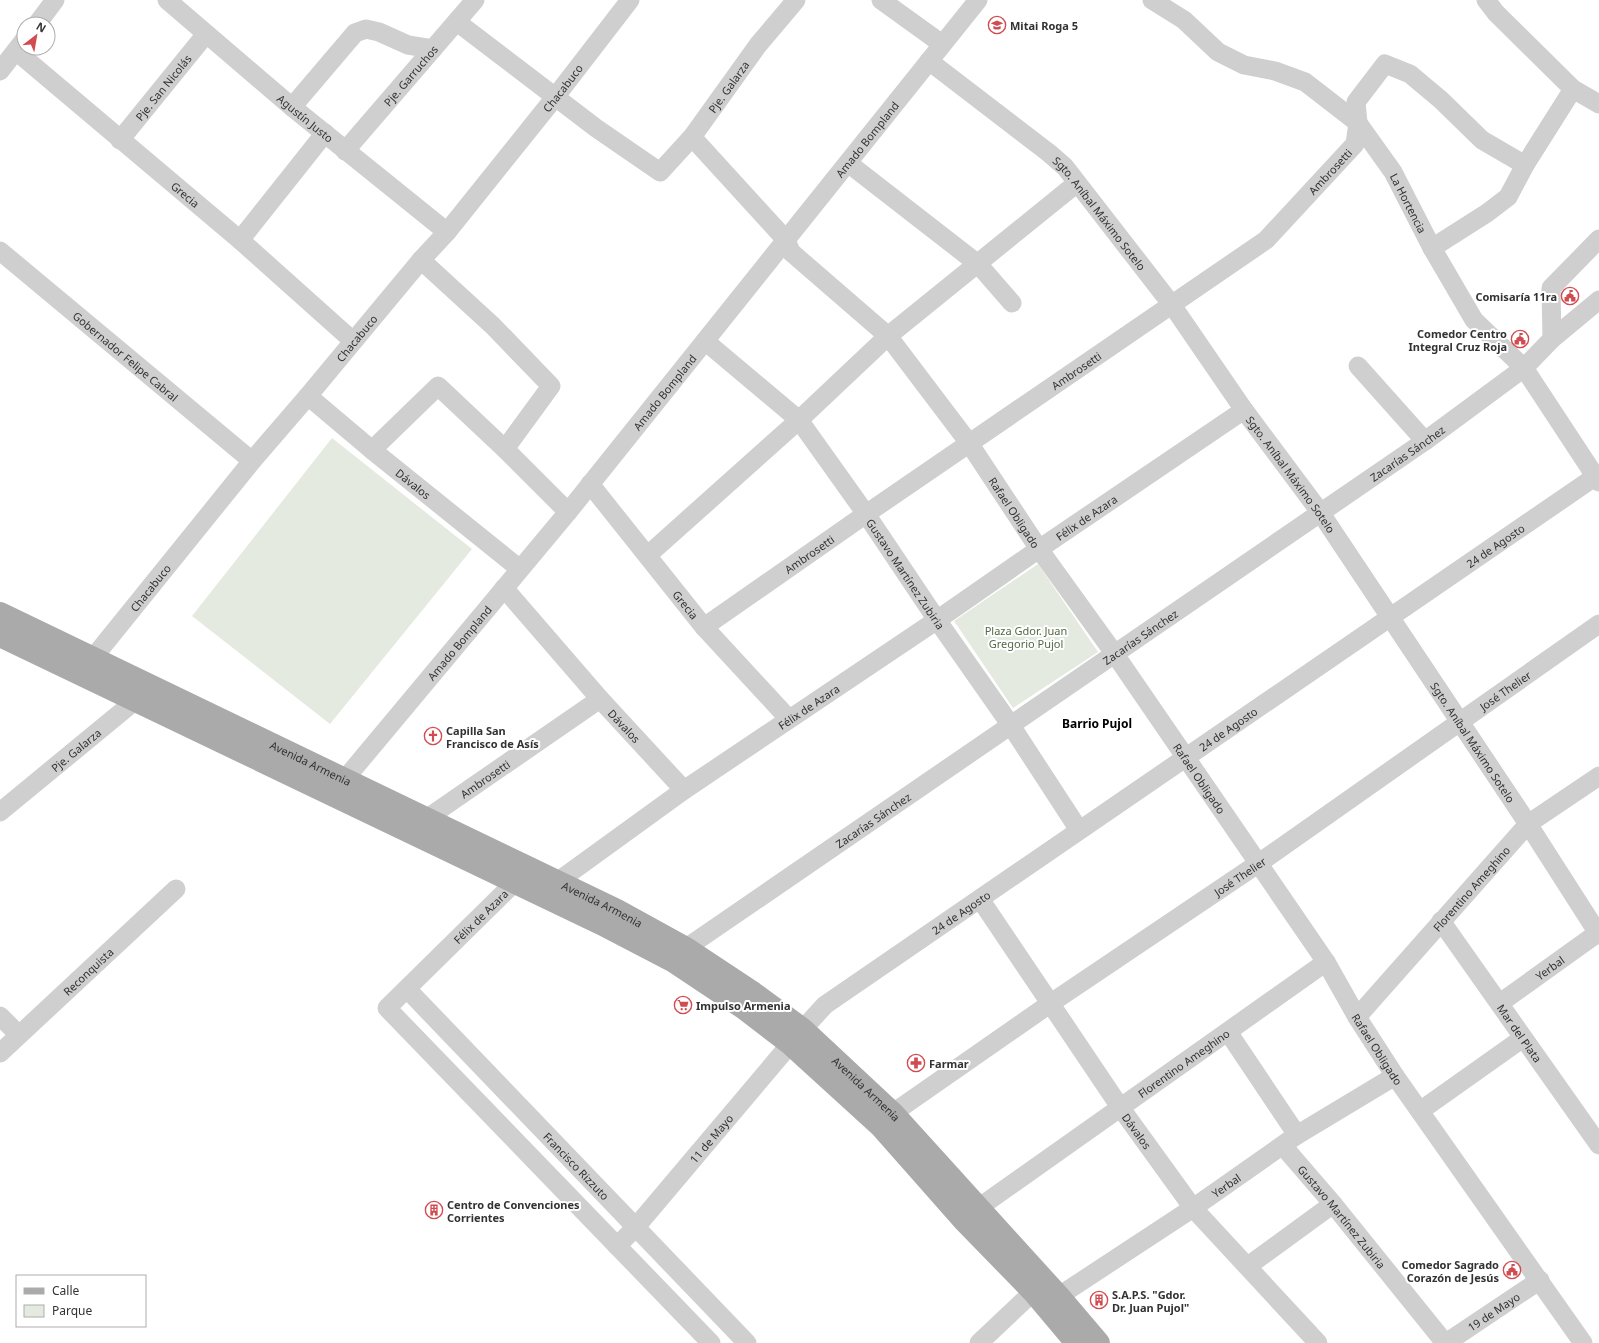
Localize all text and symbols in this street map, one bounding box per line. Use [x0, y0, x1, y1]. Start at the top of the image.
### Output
school or university icon: Mitai Roga 5 [987, 15, 1007, 35]
north arrow [16, 16, 56, 56]
text: N [34, 18, 49, 36]
place label: Mitai Roga 5 [1010, 18, 1078, 33]
street label: Pje. Garruchos [380, 42, 441, 109]
street label: Pje. San Nicolás [132, 51, 194, 123]
street label: Pje. Galarza [704, 58, 752, 116]
street label: Chacabuco [539, 60, 586, 115]
street label: Agustín Justo [274, 90, 337, 145]
street label: Amado Bompland [832, 98, 902, 180]
street label: Ambrosetti [1305, 145, 1355, 197]
street label: Sgto. Aníbal Máximo Sotelo [1050, 153, 1150, 273]
street label: La Hortencia [1387, 170, 1430, 235]
street label: Grecia [168, 178, 203, 210]
public building icon: Comisaría 11ra [1560, 286, 1580, 306]
place label: Comisaría 11ra [1475, 289, 1557, 304]
street label: Gobernador Felipe Cabral [70, 308, 182, 404]
street label: Chacabuco [332, 311, 381, 365]
place label: Comedor Centro Integral Cruz Roja [1408, 326, 1507, 354]
public building icon: Comedor Centro Integral Cruz Roja [1510, 329, 1530, 349]
street label: Ambrosetti [1048, 348, 1104, 393]
street label: Amado Bompland [629, 351, 699, 433]
street label: Sgto. Aníbal Máximo Sotelo [1243, 413, 1339, 536]
street label: Zacarías Sánchez [1367, 422, 1447, 484]
street label: Dávalos [393, 465, 434, 502]
street label: Rafael Obligado [986, 474, 1044, 551]
street label: Félix de Azara [1052, 491, 1120, 543]
street label: Gustavo Martínez Zubiria [863, 515, 948, 632]
street label: 24 de Agosto [1463, 520, 1527, 571]
street label: Ambrosetti [781, 531, 837, 576]
street label: Chacabuco [126, 560, 174, 614]
street label: Grecia [670, 587, 702, 622]
street label: Amado Bompland [423, 602, 495, 683]
street label: Zacarías Sánchez [1099, 605, 1181, 668]
park label: Plaza Gdor. Juan Gregorio Pujol [985, 623, 1067, 651]
street label: José Thelier [1475, 667, 1534, 714]
street label: Sgto. Aníbal Máximo Sotelo [1428, 679, 1519, 805]
street label: Félix de Azara [775, 680, 842, 732]
street label: 24 de Agosto [1196, 703, 1260, 754]
street label: Dávalos [605, 706, 644, 746]
district label: Barrio Pujol [1062, 715, 1132, 732]
place label: Capilla San Francisco de Asís [446, 723, 539, 751]
street label: Pje. Galarza [47, 725, 104, 775]
church icon: Capilla San Francisco de Asís [423, 726, 443, 746]
street label: Avenida Armenia [268, 737, 354, 789]
street label: Rafael Obligado [1170, 740, 1230, 817]
street label: Ambrosetti [457, 756, 513, 801]
street label: Zacarías Sánchez [832, 789, 913, 851]
street label: Florentino Ameghino [1429, 842, 1513, 934]
street label: José Thelier [1210, 853, 1269, 899]
street label: Avenida Armenia [560, 877, 645, 930]
street label: Félix de Azara [450, 886, 511, 946]
street label: 24 de Agosto [929, 886, 993, 937]
street label: Reconquista [59, 944, 116, 998]
street label: Yerbal [1532, 952, 1567, 983]
supermarket icon: Impulso Armenia [673, 995, 693, 1015]
place label: Impulso Armenia [696, 998, 791, 1013]
street label: Mar del Plata [1494, 1001, 1546, 1065]
street label: Rafael Obligado [1349, 1010, 1406, 1088]
street label: Florentino Ameghino [1134, 1025, 1233, 1101]
street label: Avenida Armenia [829, 1053, 904, 1124]
pharmacy icon: Farmar [906, 1053, 926, 1073]
place label: Farmar [929, 1056, 969, 1071]
street label: 11 de Mayo [686, 1110, 736, 1166]
street label: Dávalos [1119, 1110, 1155, 1152]
street label: Francisco Rizzuto [541, 1129, 613, 1203]
street label: Gustavo Martínez Zubiria [1295, 1161, 1389, 1271]
street label: Yerbal [1208, 1170, 1243, 1200]
place label: Centro de Convenciones Corrientes [447, 1197, 580, 1225]
building icon: Centro de Convenciones Corrientes [424, 1200, 444, 1220]
place label: Comedor Sagrado Corazón de Jesús [1401, 1257, 1499, 1285]
public building icon: Comedor Sagrado Corazón de Jesús [1502, 1260, 1522, 1280]
legend [16, 1275, 146, 1327]
text: Calle [52, 1282, 80, 1299]
place label: S.A.P.S. "Gdor. Dr. Juan Pujol" [1112, 1287, 1189, 1315]
street label: 19 de Mayo [1464, 1288, 1523, 1334]
building icon: S.A.P.S. "Gdor. Dr. Juan Pujol" [1089, 1290, 1109, 1310]
text: Parque [52, 1302, 93, 1319]

